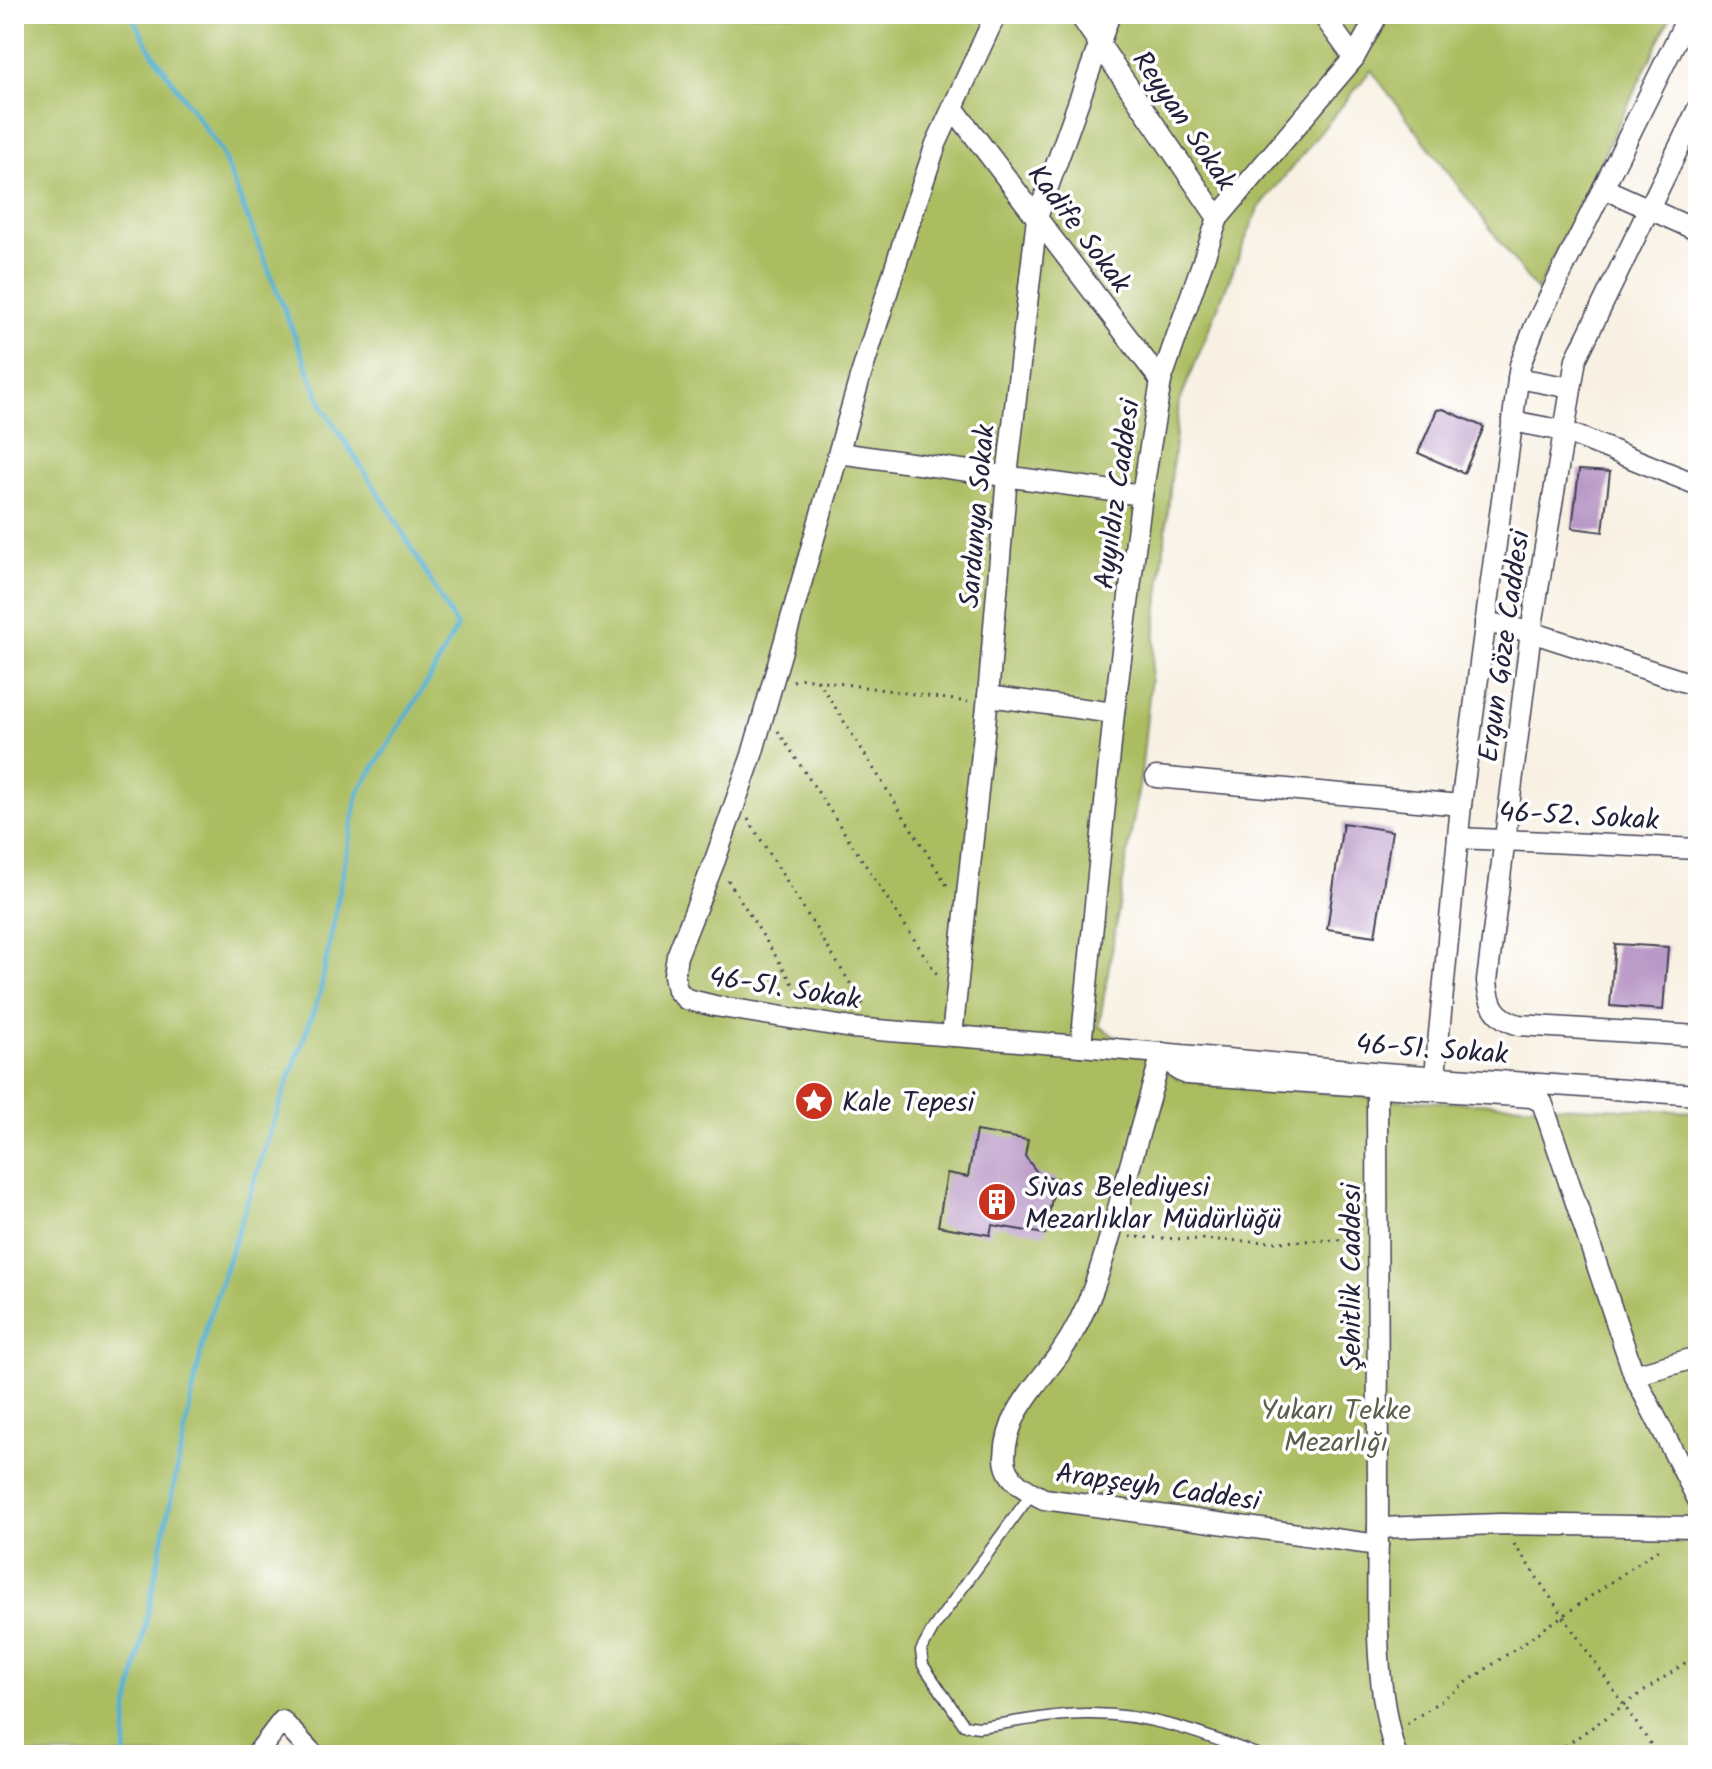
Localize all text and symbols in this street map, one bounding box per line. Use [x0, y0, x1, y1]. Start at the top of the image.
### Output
street label: Reyyan Sokak [1119, 42, 1247, 202]
street label: Kadife Sokak [1014, 155, 1142, 304]
street label: Ayyıldız Caddesi [1083, 395, 1154, 592]
street label: Sardunya Sokak [948, 422, 1009, 610]
street label: Ergun Göze Caddesi [1467, 526, 1544, 765]
street label: 46-52. Sokak [1498, 791, 1661, 844]
street label: 46-51. Sokak [706, 955, 864, 1024]
street label: 46-51. Sokak [1354, 1023, 1510, 1078]
place icon: Kale Tepesi [793, 1080, 835, 1122]
place label: Kale Tepesi [842, 1081, 976, 1126]
place label: Sivas Belediyesi Mezarlıklar Müdürlüğü [1025, 1166, 1281, 1243]
building icon: Sivas Belediyesi Mezarlıklar Müdürlüğü [976, 1181, 1018, 1223]
street label: Şehitlik Caddesi [1330, 1182, 1375, 1371]
park label: Yukarı Tekke Mezarlığı [1261, 1389, 1411, 1466]
street label: Arapşeyh Caddesi [1053, 1452, 1264, 1525]

